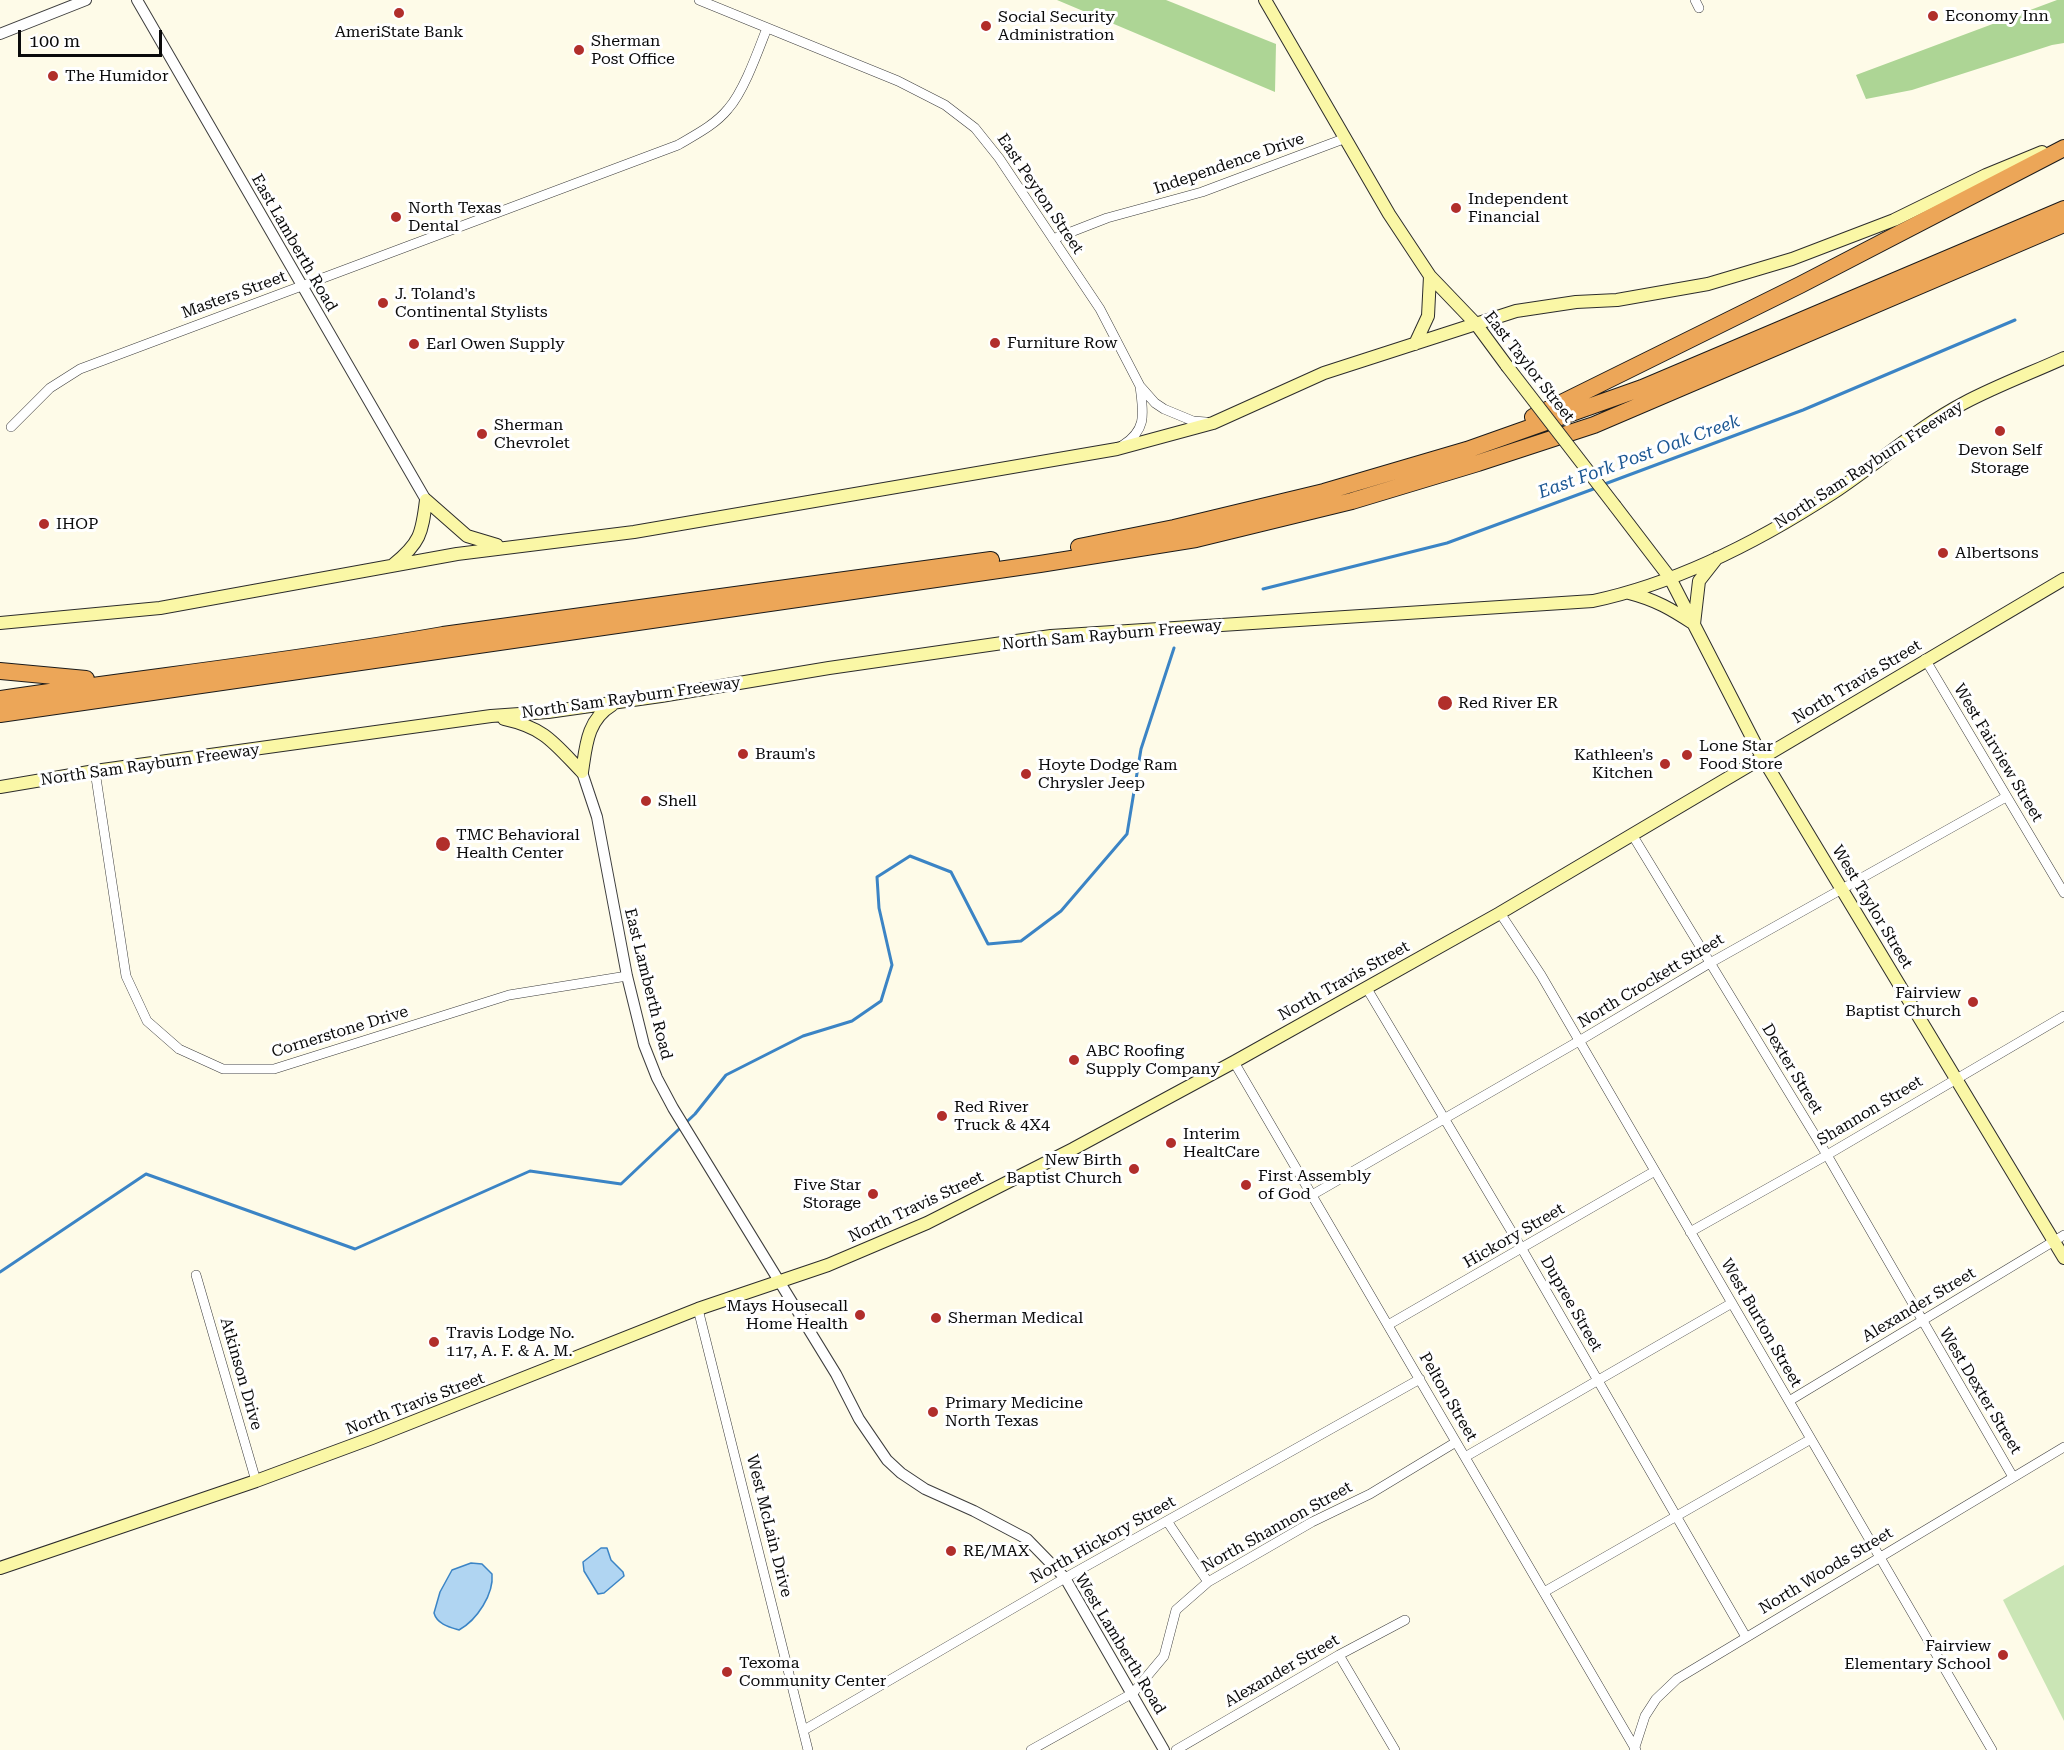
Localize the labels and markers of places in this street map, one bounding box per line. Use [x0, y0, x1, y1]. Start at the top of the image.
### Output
marker: AmeriState Bank [392, 6, 406, 20]
place label: Economy Inn [1945, 6, 2049, 26]
place label: Social Security Administration [998, 7, 1115, 45]
marker: Economy Inn [1926, 9, 1940, 23]
marker: Social Security Administration [979, 19, 993, 33]
place label: AmeriState Bank [335, 22, 463, 42]
place label: Sherman Post Office [591, 31, 675, 69]
marker: Sherman Post Office [572, 43, 586, 57]
place label: The Humidor [65, 66, 168, 86]
marker: The Humidor [46, 69, 60, 83]
place label: Independent Financial [1468, 189, 1568, 227]
place label: North Texas Dental [408, 198, 501, 236]
marker: Independent Financial [1449, 201, 1463, 215]
marker: North Texas Dental [389, 210, 403, 224]
place label: J. Toland's Continental Stylists [395, 284, 548, 322]
marker: J. Toland's Continental Stylists [376, 296, 390, 310]
place label: Furniture Row [1007, 333, 1117, 353]
place label: Earl Owen Supply [426, 334, 565, 354]
marker: Furniture Row [988, 336, 1002, 350]
marker: Earl Owen Supply [407, 337, 421, 351]
place label: Sherman Chevrolet [494, 415, 570, 453]
marker: Devon Self Storage [1993, 424, 2007, 438]
marker: Sherman Chevrolet [475, 427, 489, 441]
place label: Devon Self Storage [1958, 440, 2042, 478]
place label: IHOP [56, 514, 98, 534]
marker: IHOP [37, 517, 51, 531]
place label: Albertsons [1955, 543, 2039, 563]
marker: Albertsons [1936, 546, 1950, 560]
place label: Red River ER [1458, 693, 1558, 713]
marker: Red River ER [1436, 694, 1454, 712]
place label: Lone Star Food Store [1699, 736, 1783, 774]
place label: Braum's [755, 744, 815, 764]
place label: Kathleen's Kitchen [1574, 745, 1653, 783]
marker: Braum's [736, 747, 750, 761]
marker: Lone Star Food Store [1680, 748, 1694, 762]
place label: Hoyte Dodge Ram Chrysler Jeep [1038, 755, 1178, 793]
marker: Kathleen's Kitchen [1658, 757, 1672, 771]
marker: Hoyte Dodge Ram Chrysler Jeep [1019, 767, 1033, 781]
place label: Shell [658, 791, 697, 811]
marker: Shell [639, 794, 653, 808]
place label: TMC Behavioral Health Center [456, 825, 580, 863]
marker: TMC Behavioral Health Center [434, 835, 452, 853]
place label: Fairview Baptist Church [1845, 983, 1961, 1021]
marker: Fairview Baptist Church [1966, 995, 1980, 1009]
place label: ABC Roofing Supply Company [1086, 1041, 1220, 1079]
marker: ABC Roofing Supply Company [1067, 1053, 1081, 1067]
place label: Red River Truck & 4X4 [954, 1097, 1050, 1135]
marker: Red River Truck & 4X4 [935, 1109, 949, 1123]
place label: Interim HealtCare [1183, 1124, 1260, 1162]
marker: Interim HealtCare [1164, 1136, 1178, 1150]
place label: New Birth Baptist Church [1006, 1150, 1122, 1188]
marker: New Birth Baptist Church [1127, 1162, 1141, 1176]
place label: First Assembly of God [1258, 1166, 1371, 1204]
place label: Five Star Storage [793, 1175, 861, 1213]
marker: First Assembly of God [1239, 1178, 1253, 1192]
marker: Five Star Storage [866, 1187, 880, 1201]
place label: Mays Housecall Home Health [727, 1296, 848, 1334]
marker: Mays Housecall Home Health [853, 1308, 867, 1322]
place label: Sherman Medical [948, 1308, 1083, 1328]
marker: Sherman Medical [929, 1311, 943, 1325]
place label: Travis Lodge No. 117, A. F. & A. M. [446, 1323, 575, 1361]
marker: Travis Lodge No. 117, A. F. & A. M. [427, 1335, 441, 1349]
place label: Primary Medicine North Texas [945, 1393, 1083, 1431]
marker: Primary Medicine North Texas [926, 1405, 940, 1419]
place label: RE/MAX [963, 1541, 1030, 1561]
marker: RE/MAX [944, 1544, 958, 1558]
place label: Fairview Elementary School [1844, 1636, 1991, 1674]
marker: Fairview Elementary School [1996, 1648, 2010, 1662]
place label: Texoma Community Center [739, 1653, 886, 1691]
marker: Texoma Community Center [720, 1665, 734, 1679]

